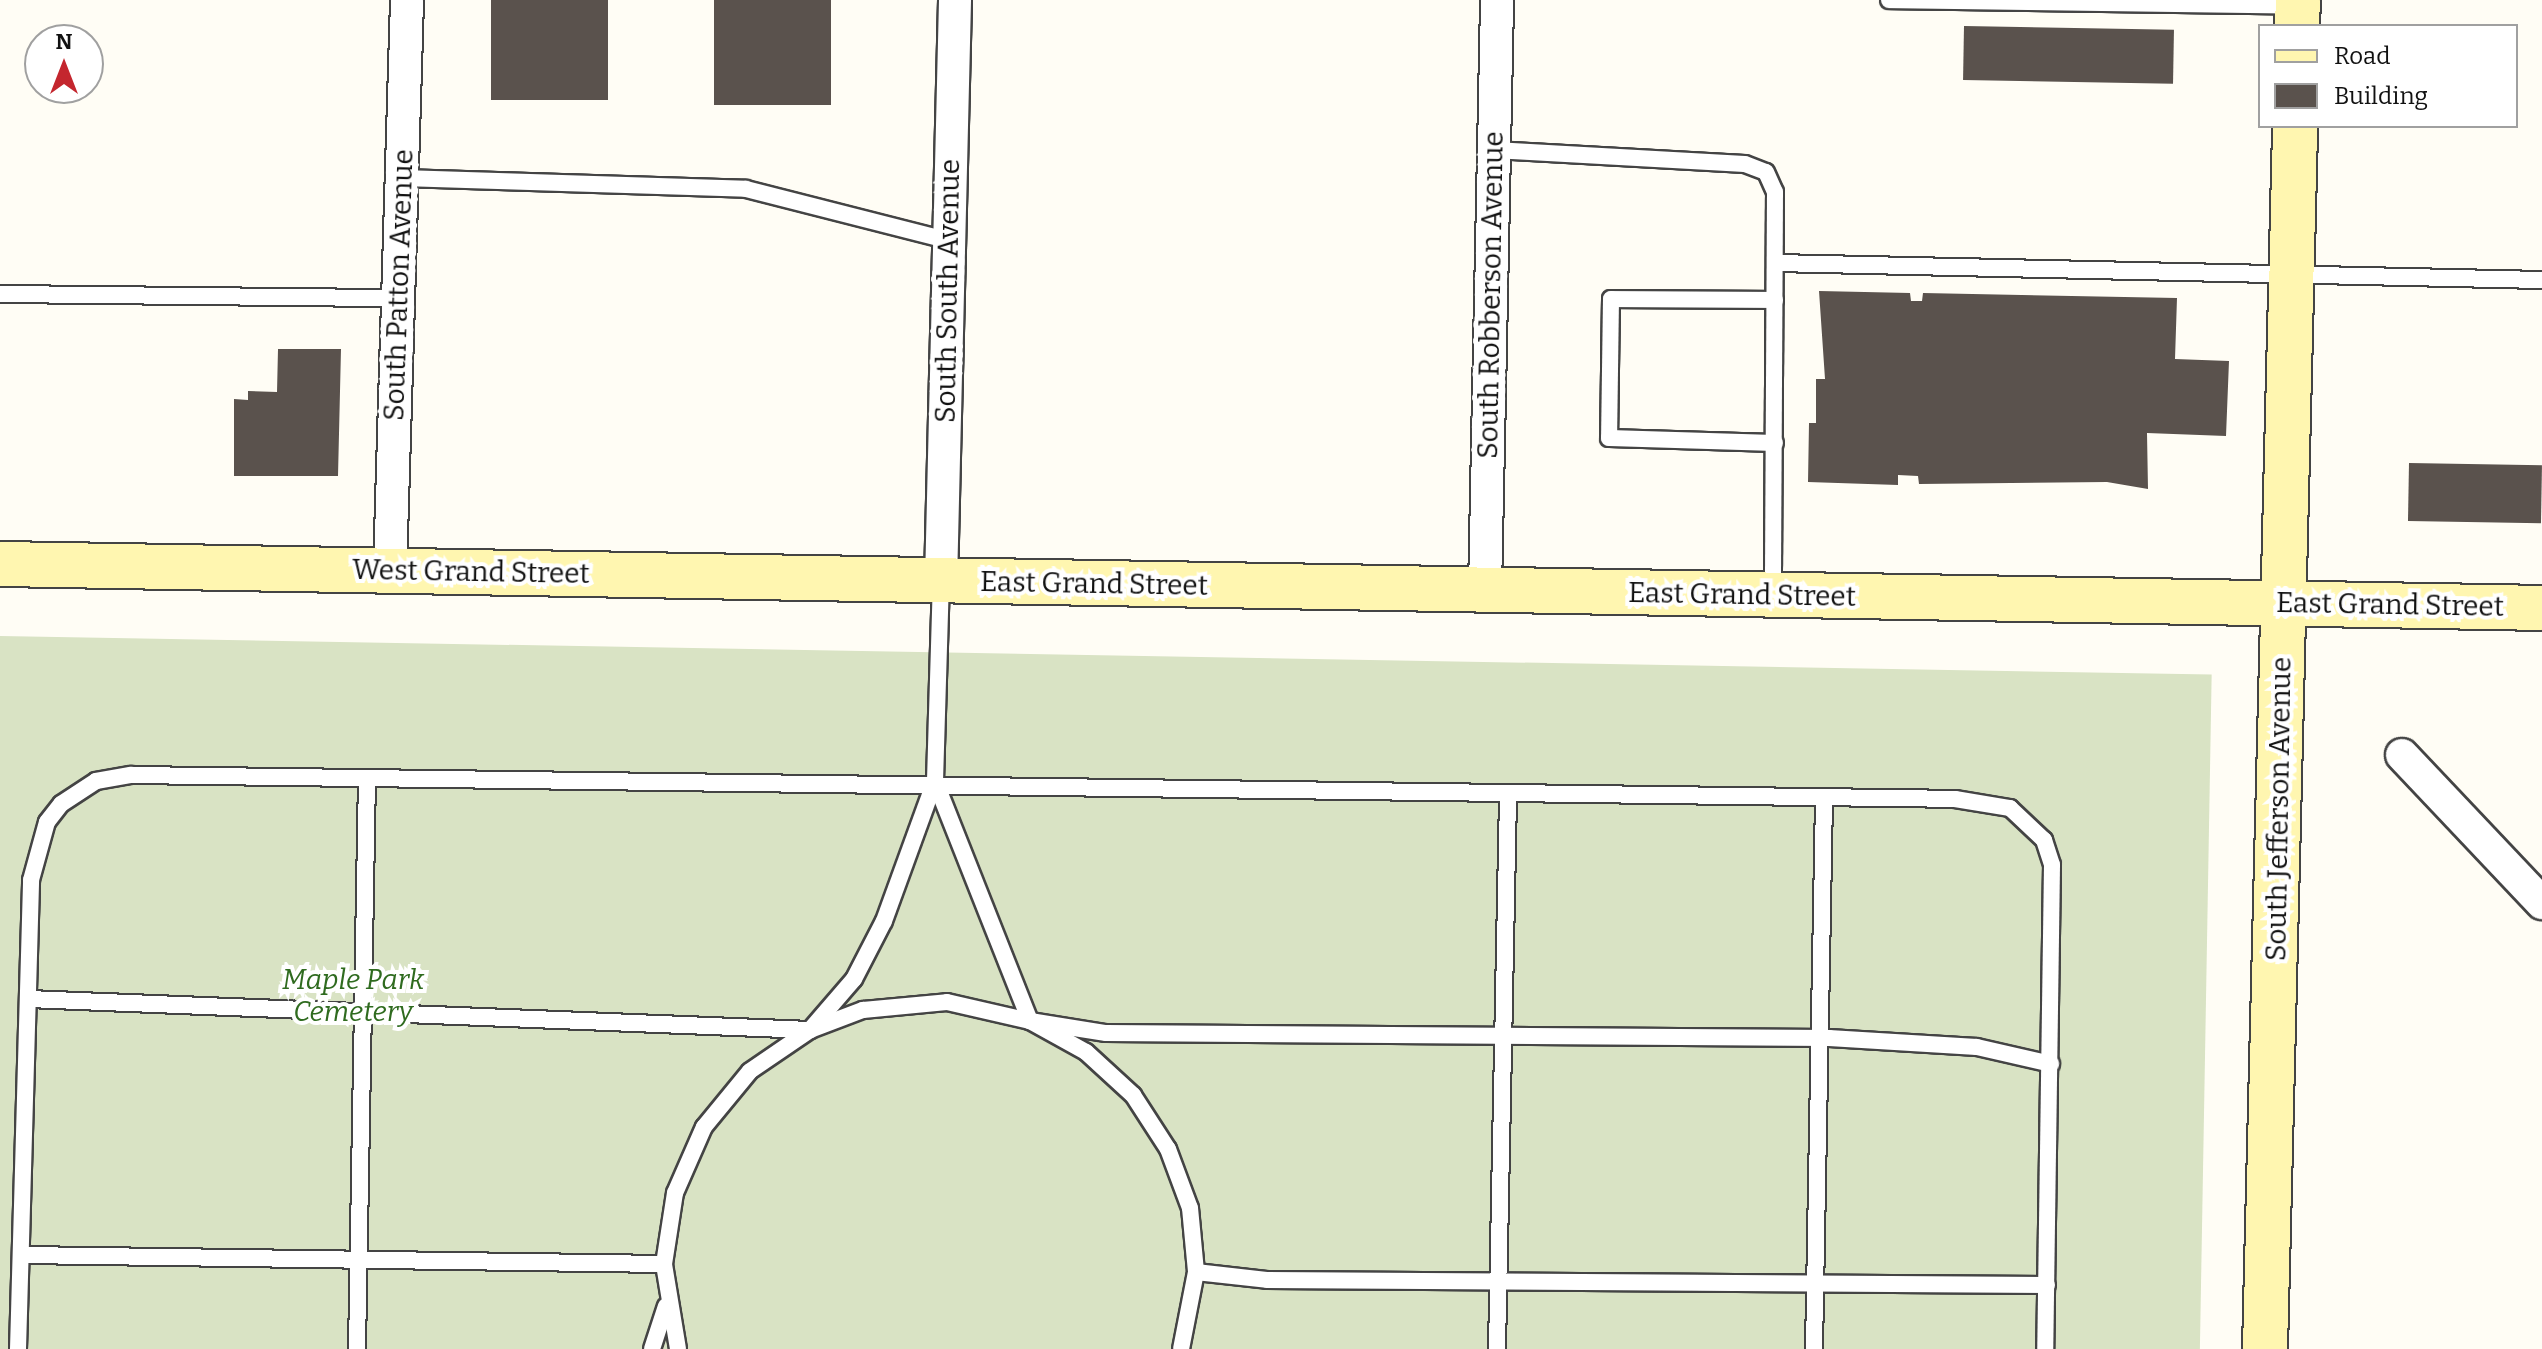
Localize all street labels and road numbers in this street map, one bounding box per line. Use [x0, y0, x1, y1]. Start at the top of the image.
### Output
street label: South Robberson Avenue [1471, 131, 1511, 459]
street label: South Patton Avenue [377, 149, 421, 421]
street label: South South Avenue [929, 159, 967, 423]
street label: West Grand Street [352, 553, 590, 591]
street label: East Grand Street [980, 565, 1208, 603]
street label: East Grand Street [1628, 576, 1856, 614]
street label: East Grand Street [2276, 586, 2504, 624]
street label: South Jefferson Avenue [2260, 657, 2298, 961]

